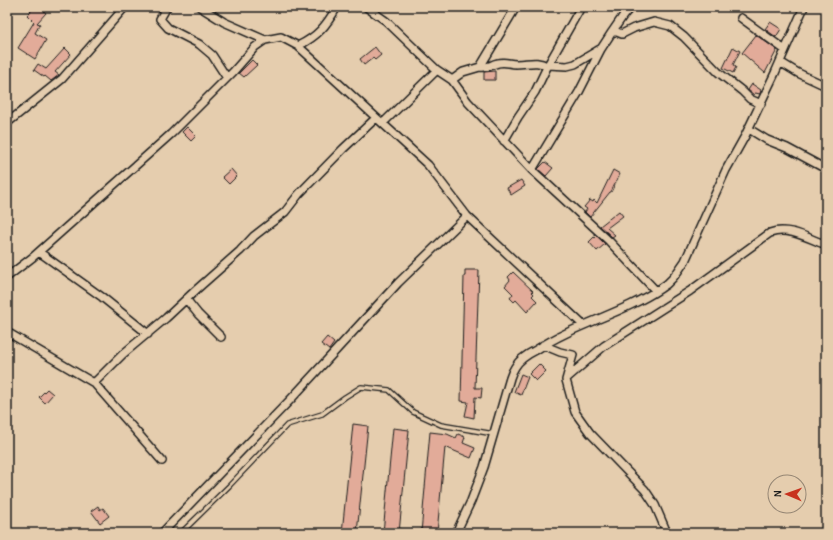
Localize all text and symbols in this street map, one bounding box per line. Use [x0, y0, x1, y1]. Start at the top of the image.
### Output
north arrow [767, 474, 807, 514]
text: N [770, 490, 784, 497]

